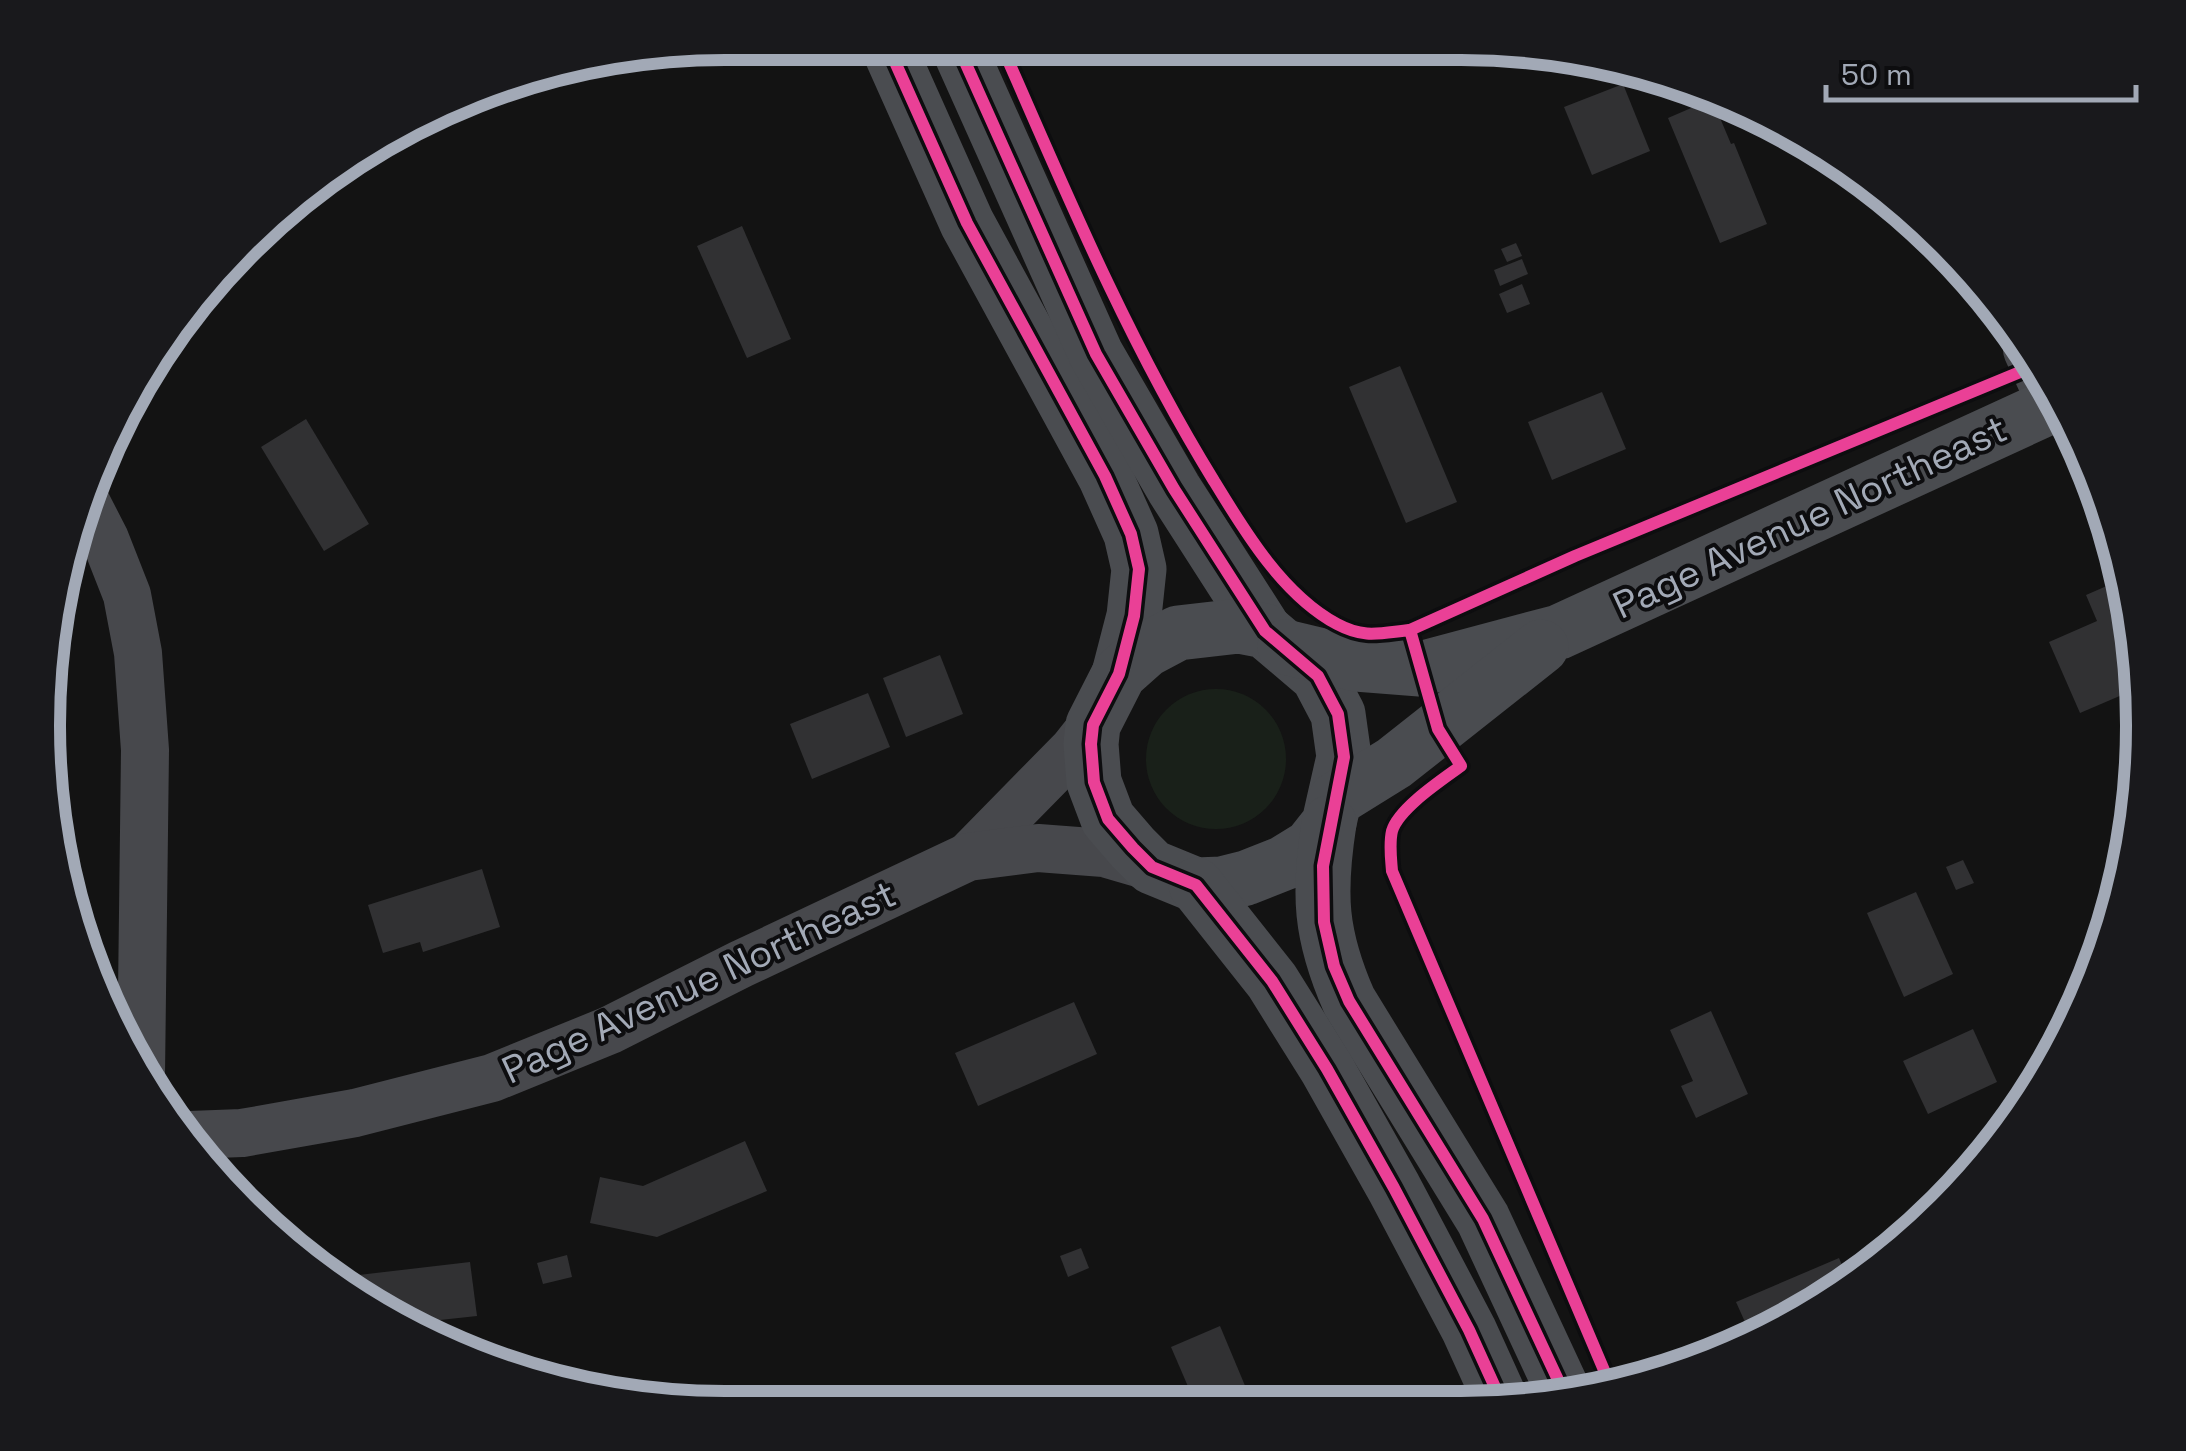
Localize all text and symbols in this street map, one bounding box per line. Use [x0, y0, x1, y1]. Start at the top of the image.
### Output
scale bar [1826, 40, 2136, 102]
text: 50 m [1841, 55, 1912, 94]
street label: Page Avenue Northeast [1605, 405, 2015, 629]
street label: Page Avenue Northeast [494, 870, 904, 1094]

